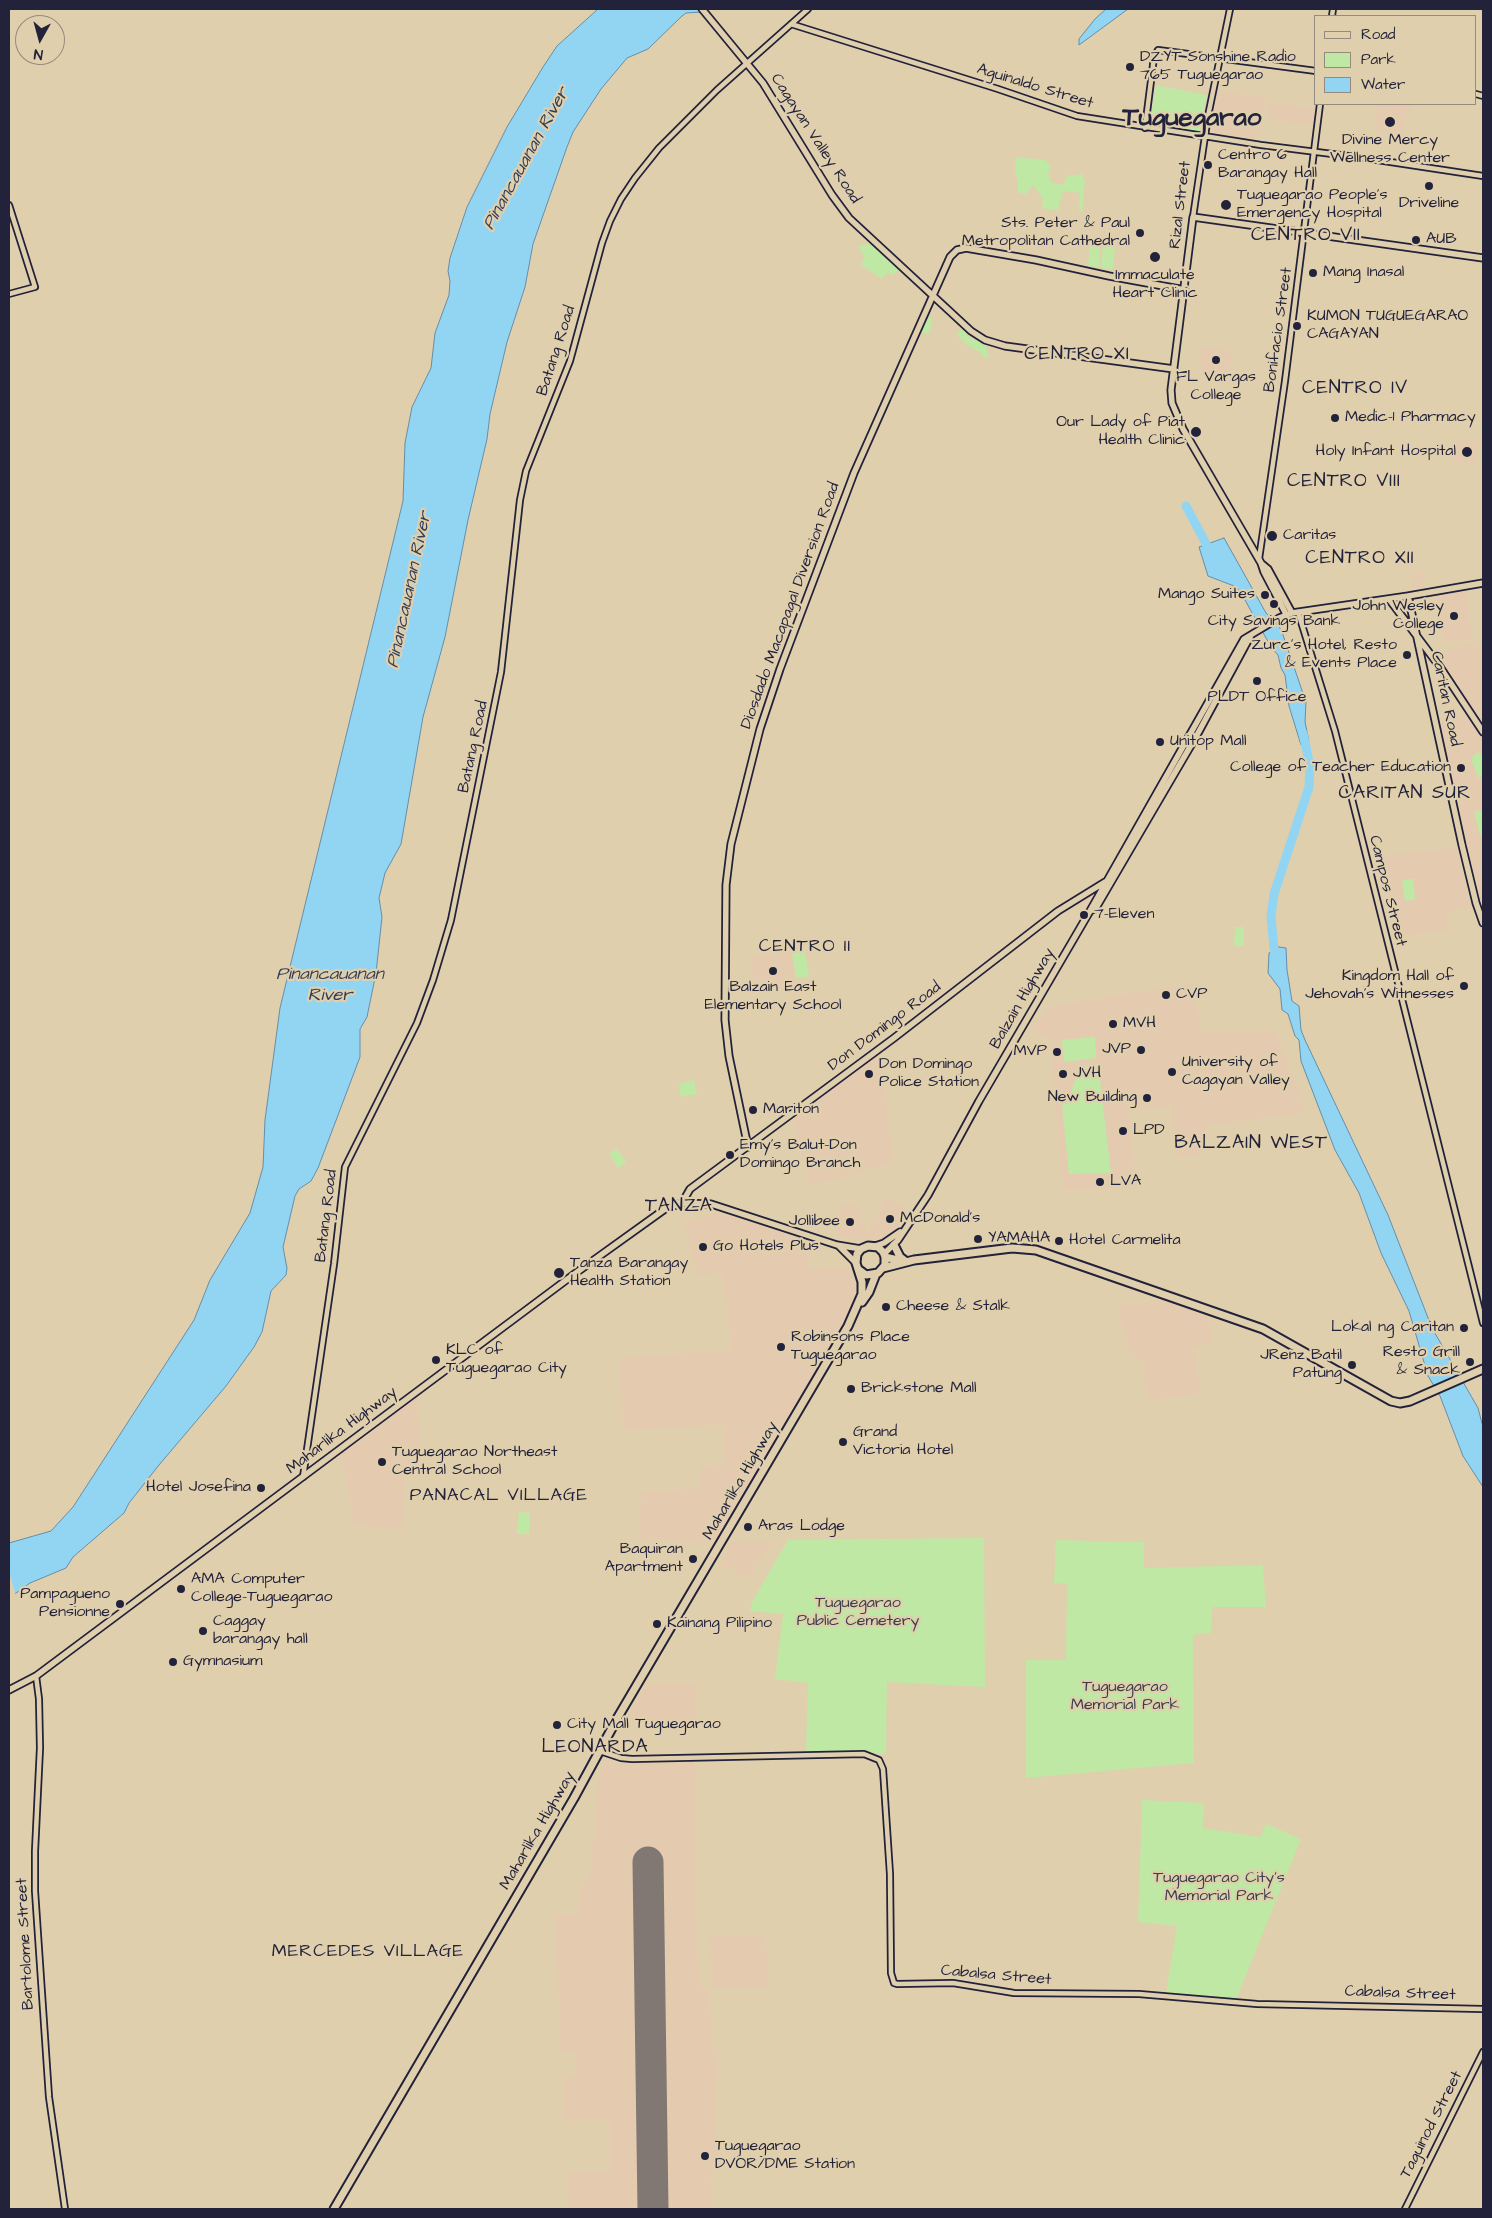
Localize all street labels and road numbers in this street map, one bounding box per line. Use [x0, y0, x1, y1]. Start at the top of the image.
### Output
street label: Aguinaldo Street [974, 60, 1096, 114]
street label: Cagayan Valley Road [766, 70, 864, 208]
street label: Rizal Street [1166, 160, 1196, 250]
street label: Bonifacio Street [1261, 266, 1297, 394]
street label: Batang Road [533, 304, 581, 398]
street label: Diosdado Macapagal Diversion Road [737, 480, 845, 732]
street label: Caritan Road [1426, 650, 1464, 748]
street label: Batang Road [455, 699, 493, 795]
street label: Campos Street [1364, 834, 1410, 948]
street label: Balzain Highway [986, 945, 1060, 1053]
street label: Don Domingo Road [825, 978, 945, 1076]
street label: Batang Road [312, 1168, 342, 1264]
street label: Maharlika Highway [283, 1383, 401, 1479]
street label: Maharlika Highway [699, 1418, 783, 1544]
street label: Maharlika Highway [496, 1768, 580, 1894]
street label: Bartolome Street [13, 1877, 39, 2011]
street label: Cabalsa Street [940, 1962, 1052, 1990]
street label: Cabalsa Street [1344, 1982, 1456, 2006]
street label: Taguinod Street [1397, 2068, 1467, 2182]

